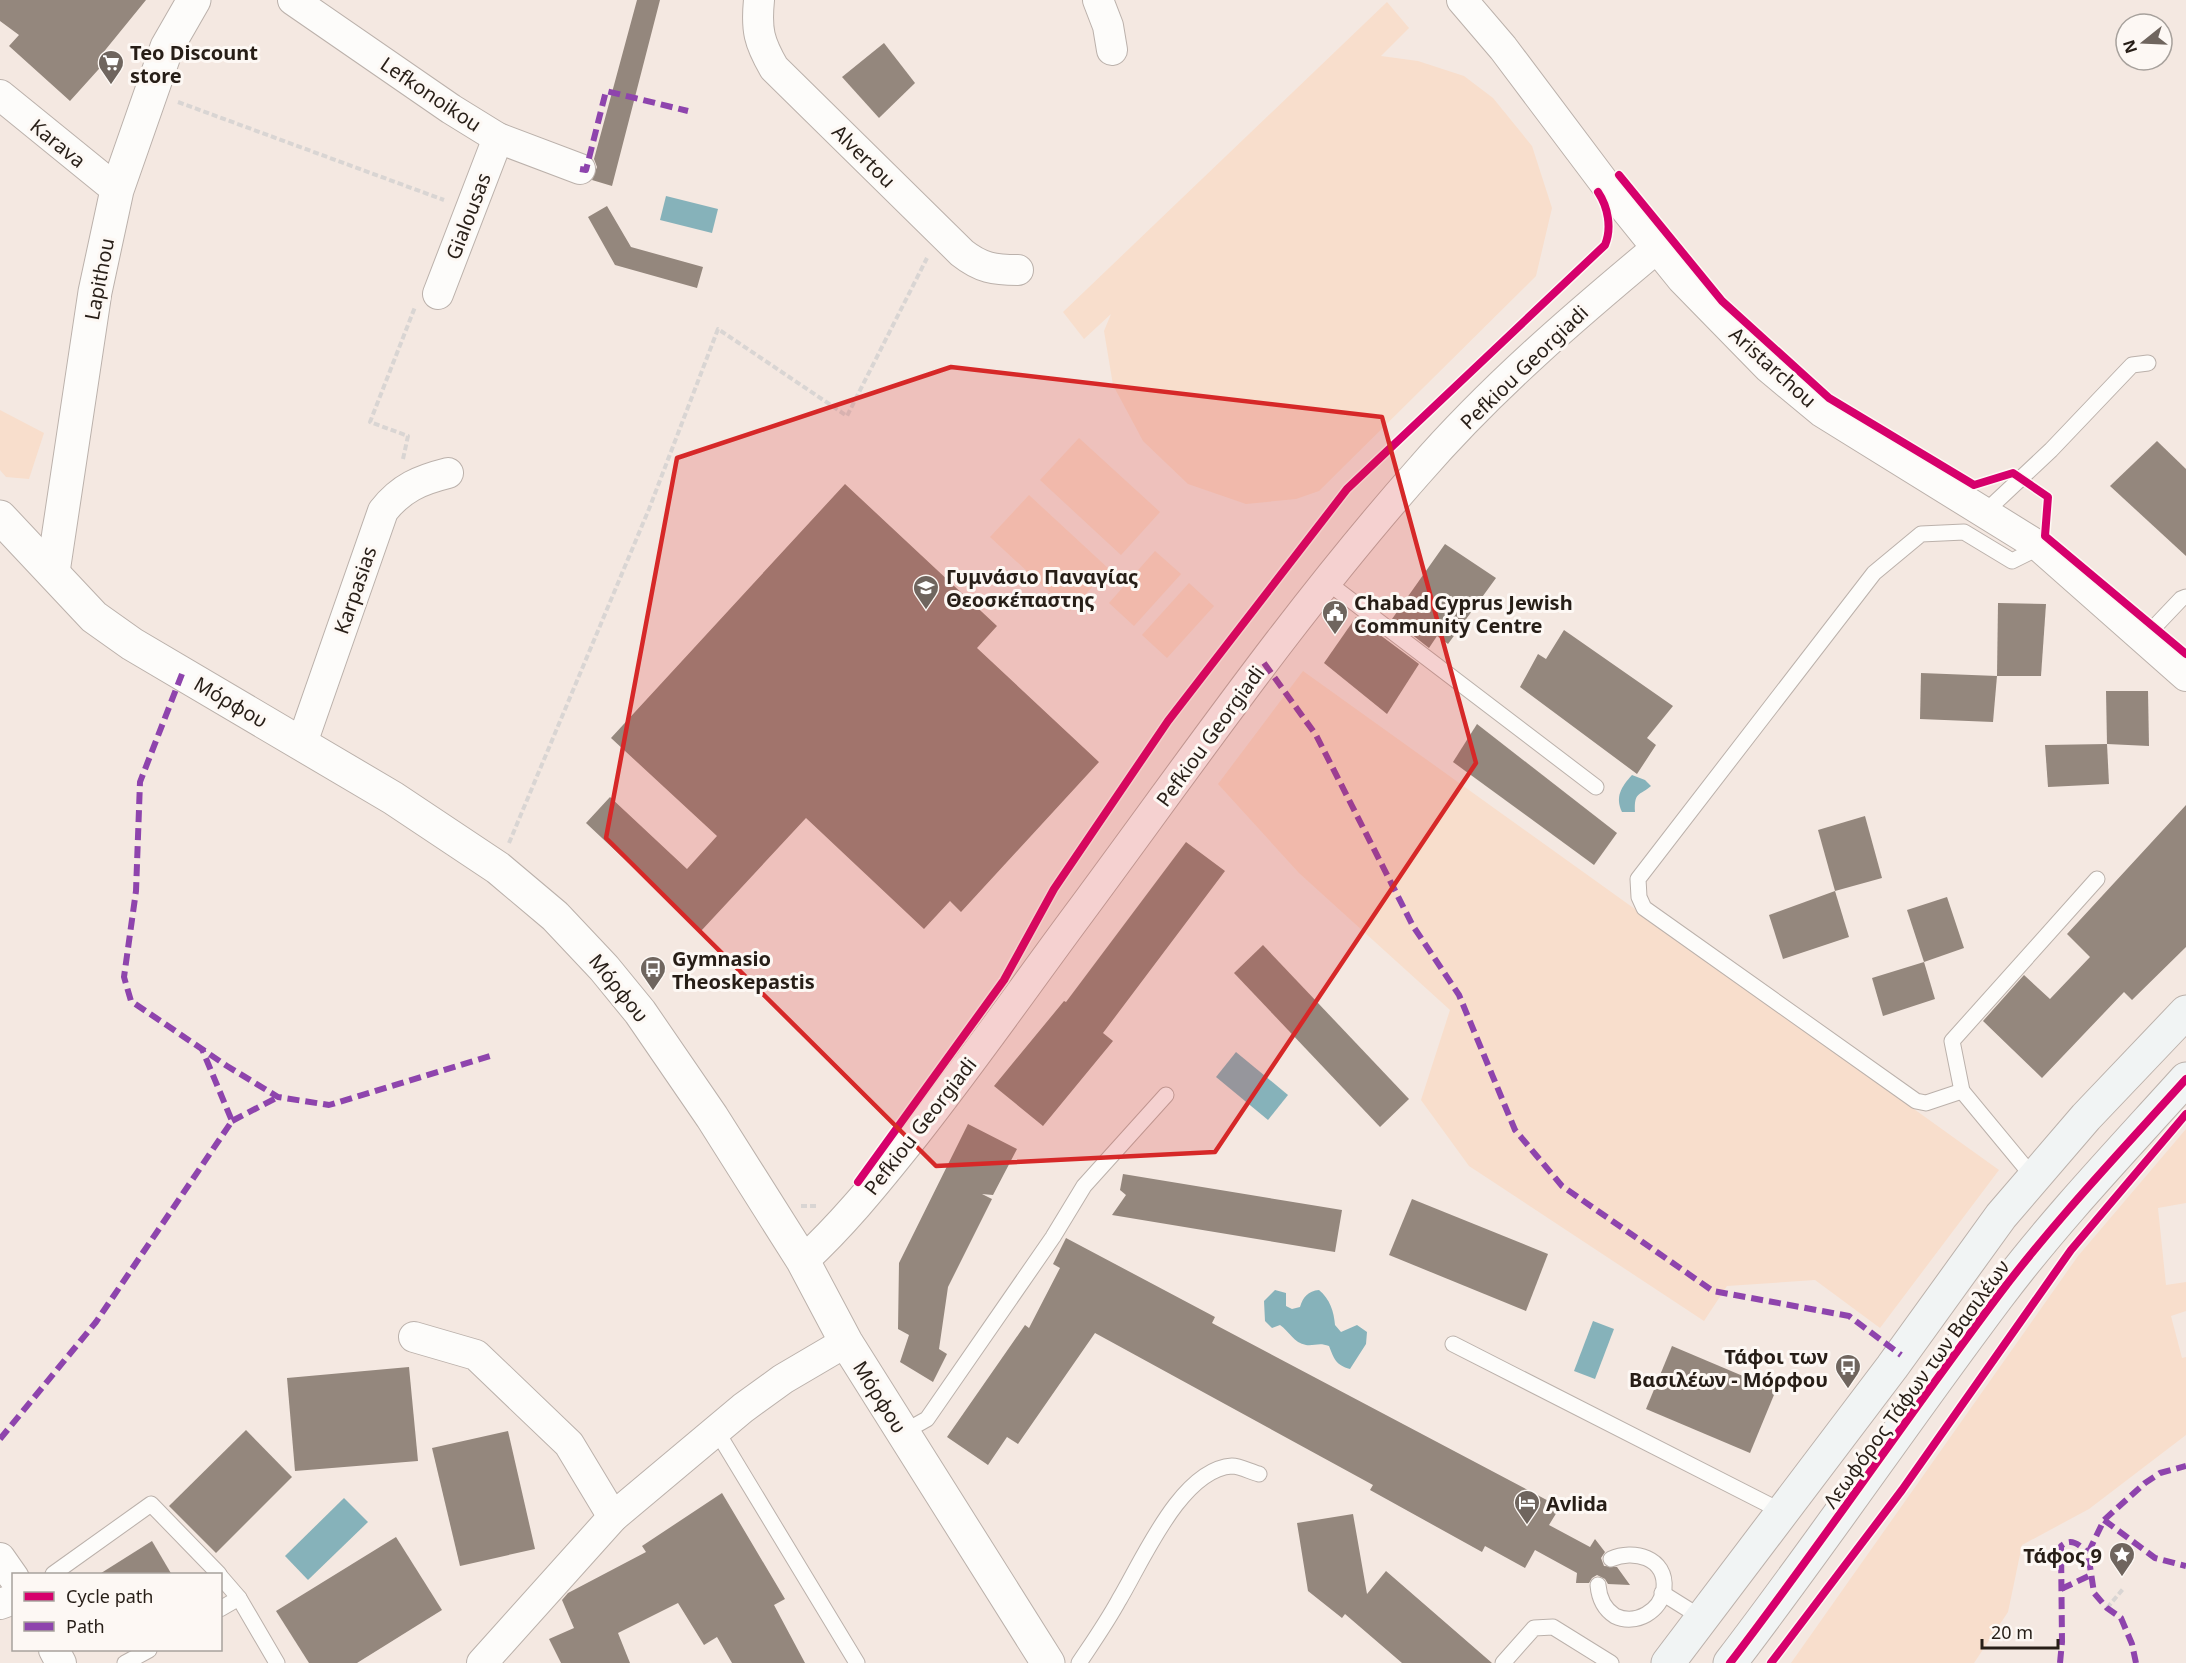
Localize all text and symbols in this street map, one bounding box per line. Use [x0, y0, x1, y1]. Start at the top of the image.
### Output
north arrow [2114, 12, 2174, 72]
text: N [2117, 37, 2142, 56]
place label: Teo Discount store [130, 39, 258, 89]
supermarket icon: Teo Discount store [96, 48, 126, 86]
street label: Lefkonoikou [375, 50, 487, 138]
street label: Karava [25, 112, 91, 174]
street label: Alvertou [826, 118, 902, 194]
street label: Gialousas [439, 169, 497, 263]
street label: Lapithou [78, 236, 120, 322]
street label: Pefkiou Georgiadi [1454, 299, 1594, 435]
street label: Aristarchou [1724, 321, 1822, 413]
street label: Karpasias [327, 543, 383, 637]
place label: Γυμνάσιο Παναγίας Θεοσκέπαστης [946, 563, 1138, 613]
school or university icon: Γυμνάσιο Παναγίας Θεοσκέπαστης [911, 573, 941, 611]
place label: Chabad Cyprus Jewish Community Centre [1354, 589, 1573, 639]
public building icon: Chabad Cyprus Jewish Community Centre [1320, 598, 1350, 636]
street label: Pefkiou Georgiadi [1150, 660, 1270, 812]
street label: Μόρφου [189, 670, 273, 734]
place label: Gymnasio Theoskepastis [672, 945, 815, 995]
street label: Μόρφου [583, 948, 655, 1028]
bus stop icon: Gymnasio Theoskepastis [638, 954, 668, 992]
street label: Pefkiou Georgiadi [858, 1052, 982, 1200]
street label: Λεωφόρος Τάφων των Βασιλέων [1817, 1254, 2015, 1514]
place label: Τάφοι των Βασιλέων - Μόρφου [1629, 1343, 1828, 1393]
bus stop icon: Τάφοι των Βασιλέων - Μόρφου [1833, 1352, 1863, 1390]
street label: Μόρφου [847, 1356, 913, 1438]
hotel icon: Avlida [1512, 1488, 1542, 1526]
place label: Avlida [1546, 1490, 1608, 1517]
place icon: Τάφος 9 [2107, 1540, 2137, 1578]
place label: Τάφος 9 [2023, 1542, 2102, 1569]
legend [12, 1573, 222, 1651]
text: Cycle path [66, 1584, 153, 1608]
scale bar [1982, 1612, 2058, 1650]
text: Path [66, 1614, 105, 1638]
text: 20 m [1991, 1620, 2033, 1644]

